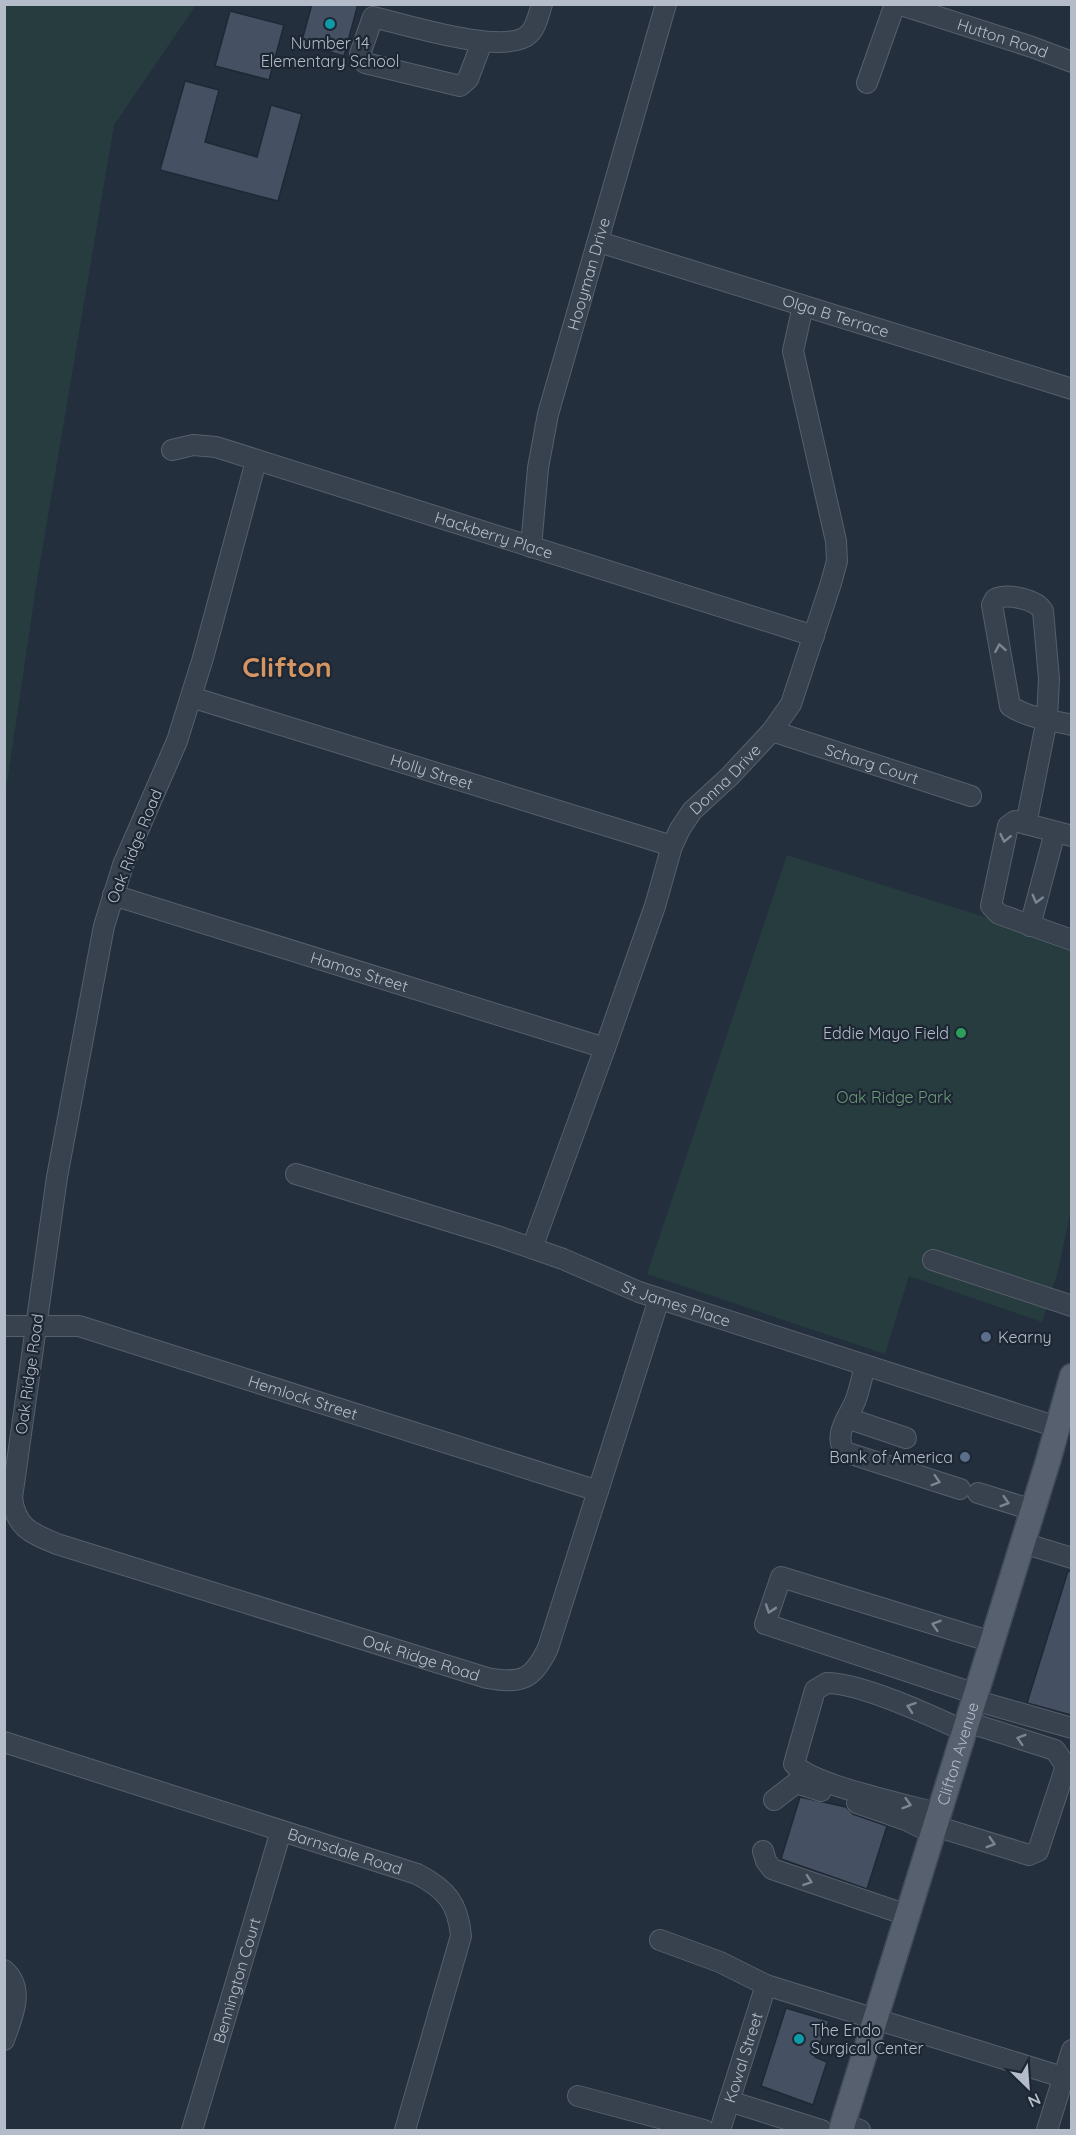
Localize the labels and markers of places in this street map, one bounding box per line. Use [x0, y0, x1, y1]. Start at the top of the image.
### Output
marker: Number 14 Elementary School [323, 17, 337, 31]
place label: Number 14 Elementary School [261, 33, 399, 71]
place label: Eddie Mayo Field [823, 1023, 949, 1043]
marker: Eddie Mayo Field [954, 1026, 968, 1040]
place label: Kearny [998, 1327, 1052, 1347]
marker: Kearny [979, 1330, 993, 1344]
place label: Bank of America [829, 1447, 953, 1467]
marker: Bank of America [958, 1450, 972, 1464]
place label: The Endo Surgical Center [811, 2020, 924, 2058]
marker: The Endo Surgical Center [792, 2032, 806, 2046]

